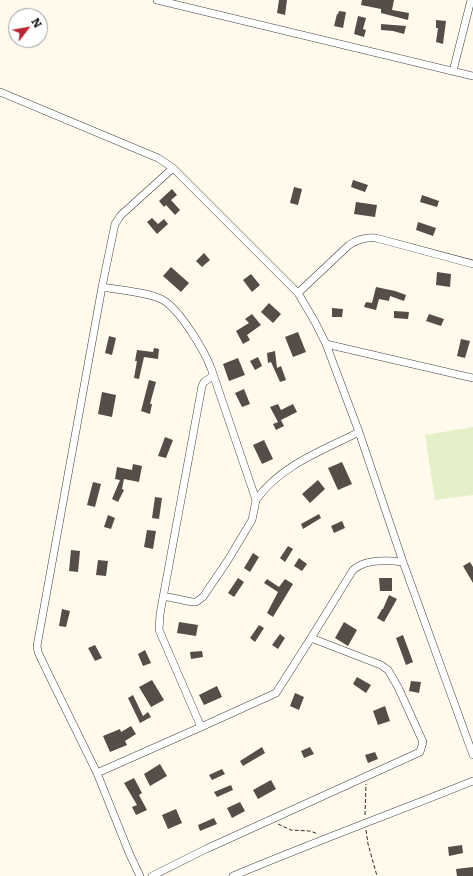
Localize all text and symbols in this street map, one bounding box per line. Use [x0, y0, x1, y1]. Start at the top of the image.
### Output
north arrow [8, 8, 48, 48]
text: N [28, 14, 47, 30]

